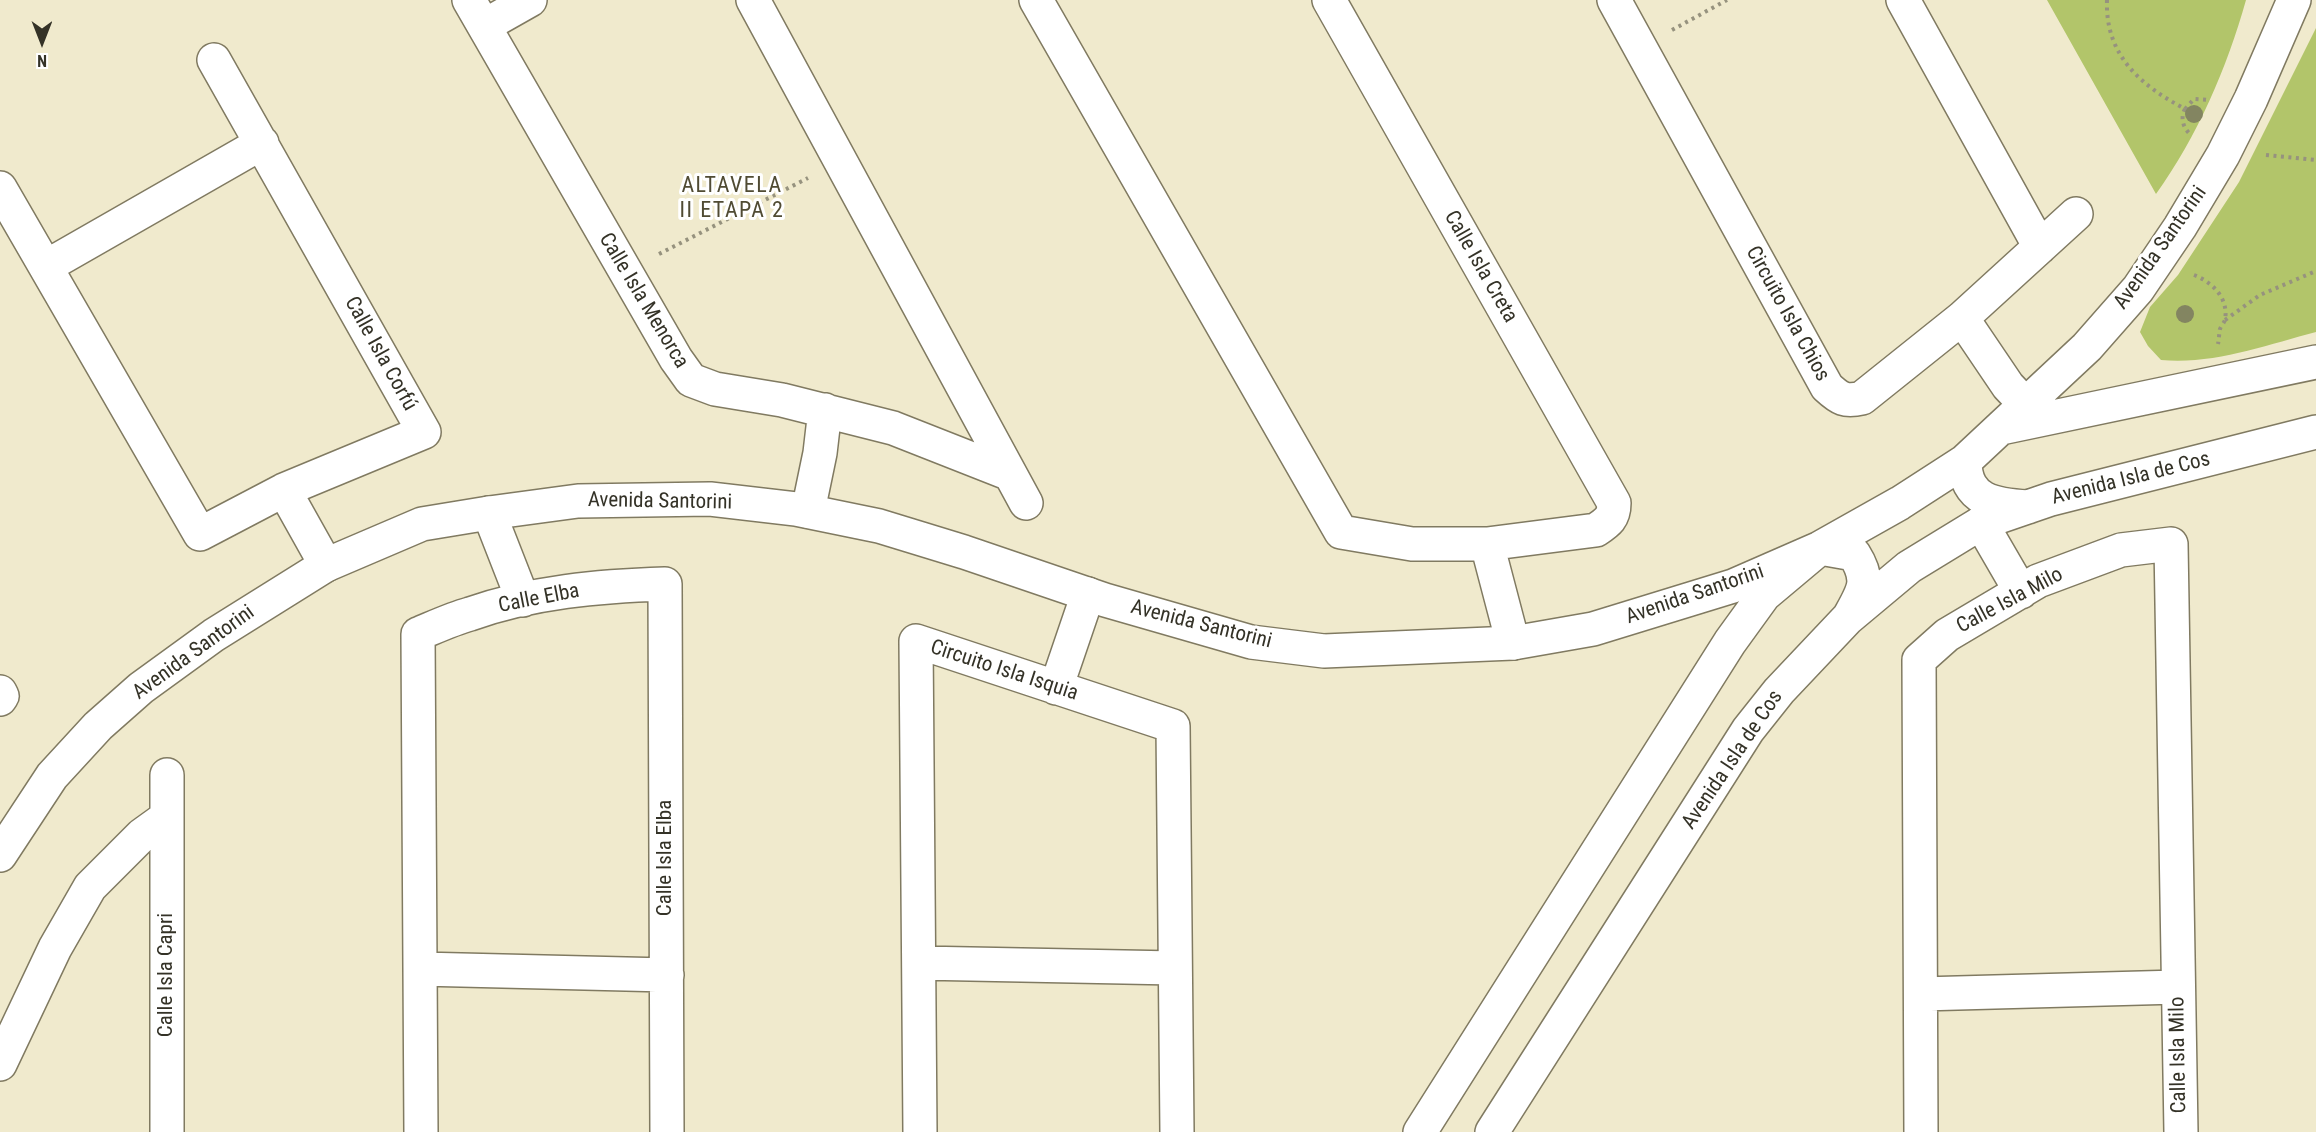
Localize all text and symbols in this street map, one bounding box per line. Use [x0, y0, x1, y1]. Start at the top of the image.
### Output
north arrow [12, 12, 72, 72]
text: N [37, 51, 47, 70]
district label: ALTAVELA II ETAPA 2 [680, 173, 784, 224]
street label: Avenida Santorini [2109, 182, 2213, 314]
street label: Calle Isla Creta [1438, 207, 1522, 327]
street label: Calle Isla Menorca [593, 229, 693, 373]
street label: Circuito Isla Chios [1740, 242, 1834, 386]
street label: Calle Isla Corfú [338, 293, 422, 415]
street label: Avenida Isla de Cos [2049, 447, 2213, 511]
street label: Avenida Santorini [588, 488, 732, 516]
street label: Avenida Santorini [1623, 560, 1767, 630]
street label: Calle Isla Milo [1953, 562, 2067, 640]
street label: Calle Elba [496, 579, 582, 619]
street label: Avenida Santorini [1128, 595, 1274, 655]
street label: Avenida Santorini [128, 600, 260, 706]
street label: Circuito Isla Isquia [927, 635, 1081, 707]
street label: Avenida Isla de Cos [1677, 686, 1789, 834]
street label: Calle Isla Elba [653, 800, 679, 916]
street label: Calle Isla Capri [154, 913, 180, 1037]
street label: Calle Isla Milo [2165, 996, 2193, 1114]

